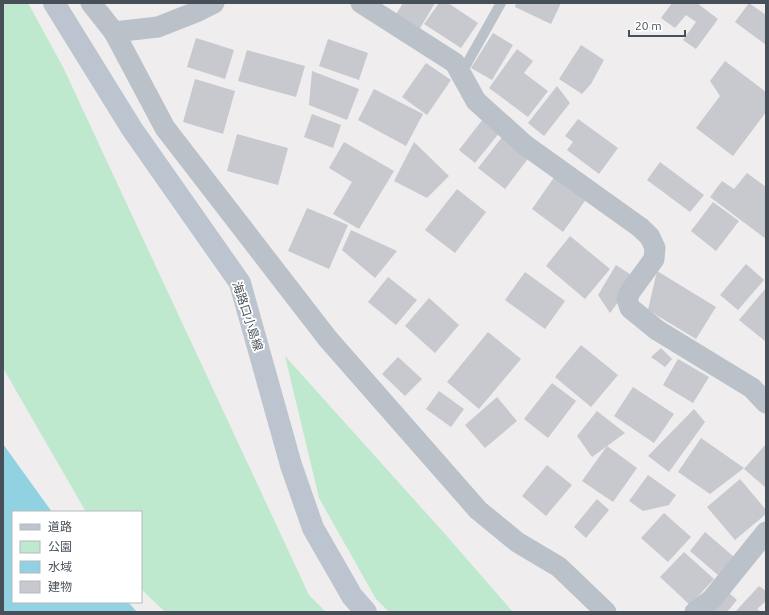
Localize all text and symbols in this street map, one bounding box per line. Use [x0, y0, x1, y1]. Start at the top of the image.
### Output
scale bar [629, 12, 685, 38]
text: 20 m [635, 19, 662, 32]
street label: 海路口小島線 [231, 280, 265, 352]
legend [12, 511, 142, 603]
text: 道路 [48, 520, 72, 533]
text: 公園 [48, 540, 72, 553]
text: 水域 [48, 560, 72, 573]
text: 建物 [48, 580, 72, 593]

